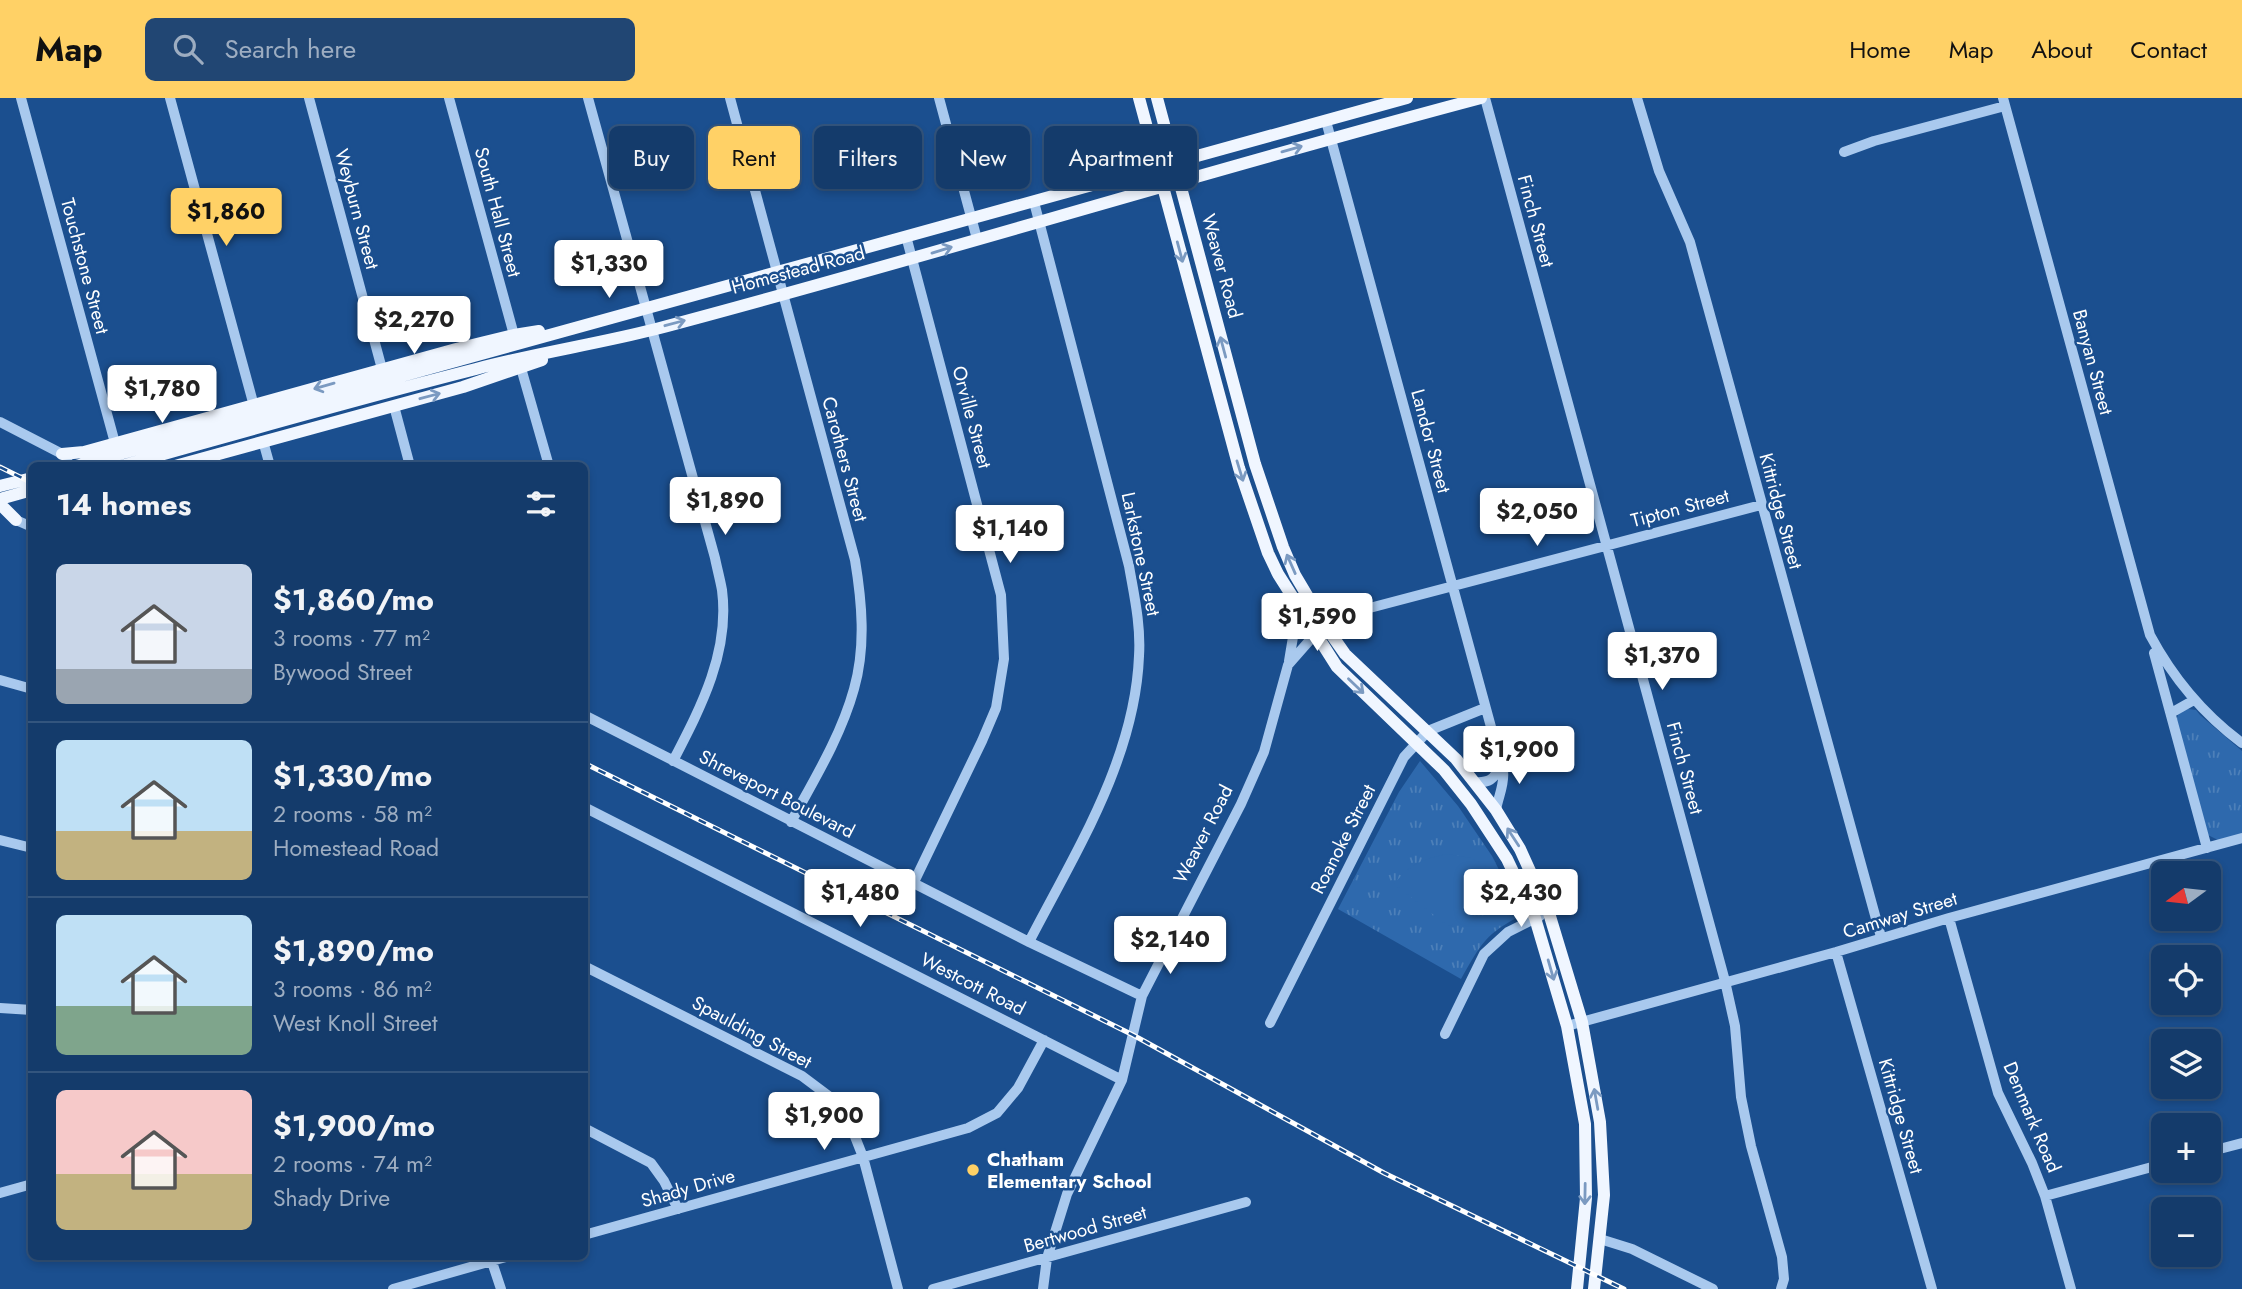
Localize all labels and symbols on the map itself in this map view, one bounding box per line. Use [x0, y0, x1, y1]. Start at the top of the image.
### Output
one-way arrow [1281, 142, 1303, 155]
street label: South Hall Street [468, 144, 528, 280]
street label: Weyburn Street [328, 146, 386, 273]
street label: Finch Street [1511, 172, 1561, 271]
pin: $1,860 [169, 188, 283, 248]
street label: Touchstone Street [54, 195, 116, 337]
street label: Weaver Road [1195, 211, 1249, 321]
street label: Homestead Road [728, 239, 868, 301]
pin: $1,330 [552, 240, 666, 300]
one-way arrow [1174, 240, 1187, 262]
one-way arrow [931, 242, 953, 255]
pin: $2,270 [357, 296, 471, 356]
street label: Banyan Street [2066, 306, 2120, 418]
one-way arrow [664, 316, 686, 329]
one-way arrow [1216, 336, 1229, 358]
street label: Orville Street [945, 363, 999, 472]
pin: $1,780 [105, 366, 219, 425]
one-way arrow [313, 380, 335, 393]
street label: Landor Street [1404, 386, 1458, 496]
one-way arrow [418, 389, 441, 402]
street label: Carothers Street [815, 394, 875, 525]
street label: Kittridge Street [1753, 450, 1810, 572]
one-way arrow [1235, 459, 1248, 481]
pin: $1,890 [668, 478, 782, 537]
street label: Tipton Street [1628, 482, 1732, 534]
pin: $2,050 [1480, 489, 1594, 548]
street label: Larkstone Street [1115, 490, 1167, 619]
pin: $1,140 [953, 505, 1067, 565]
one-way arrow [1284, 554, 1297, 576]
pin: $1,590 [1260, 594, 1374, 653]
pin: $1,370 [1605, 632, 1719, 692]
one-way arrow [1348, 678, 1365, 695]
street label: Finch Street [1660, 719, 1710, 818]
pin: $1,900 [1462, 726, 1576, 786]
street label: Shreveport Boulevard [694, 743, 860, 845]
street label: Roanoke Street [1304, 779, 1382, 898]
street label: Weaver Road [1167, 780, 1239, 888]
one-way arrow [1506, 828, 1520, 847]
north arrow [2151, 861, 2221, 931]
pin: $1,480 [803, 870, 917, 929]
pin: $2,430 [1464, 870, 1578, 929]
street label: Camway Street [1840, 885, 1961, 945]
pin: $2,140 [1113, 916, 1227, 976]
street label: Westcott Road [916, 946, 1030, 1022]
one-way arrow [1545, 959, 1558, 981]
street label: Spaulding Street [687, 989, 817, 1075]
street label: Kittridge Street [1872, 1055, 1930, 1177]
street label: Denmark Road [1996, 1057, 2068, 1177]
one-way arrow [1589, 1088, 1602, 1111]
pin: $1,900 [767, 1093, 881, 1152]
place label: Chatham Elementary School [987, 1146, 1152, 1195]
street label: Shady Drive [638, 1162, 738, 1214]
marker: Chatham Elementary School [965, 1162, 981, 1178]
one-way arrow [1579, 1182, 1592, 1205]
street label: Bertwood Street [1020, 1198, 1150, 1259]

